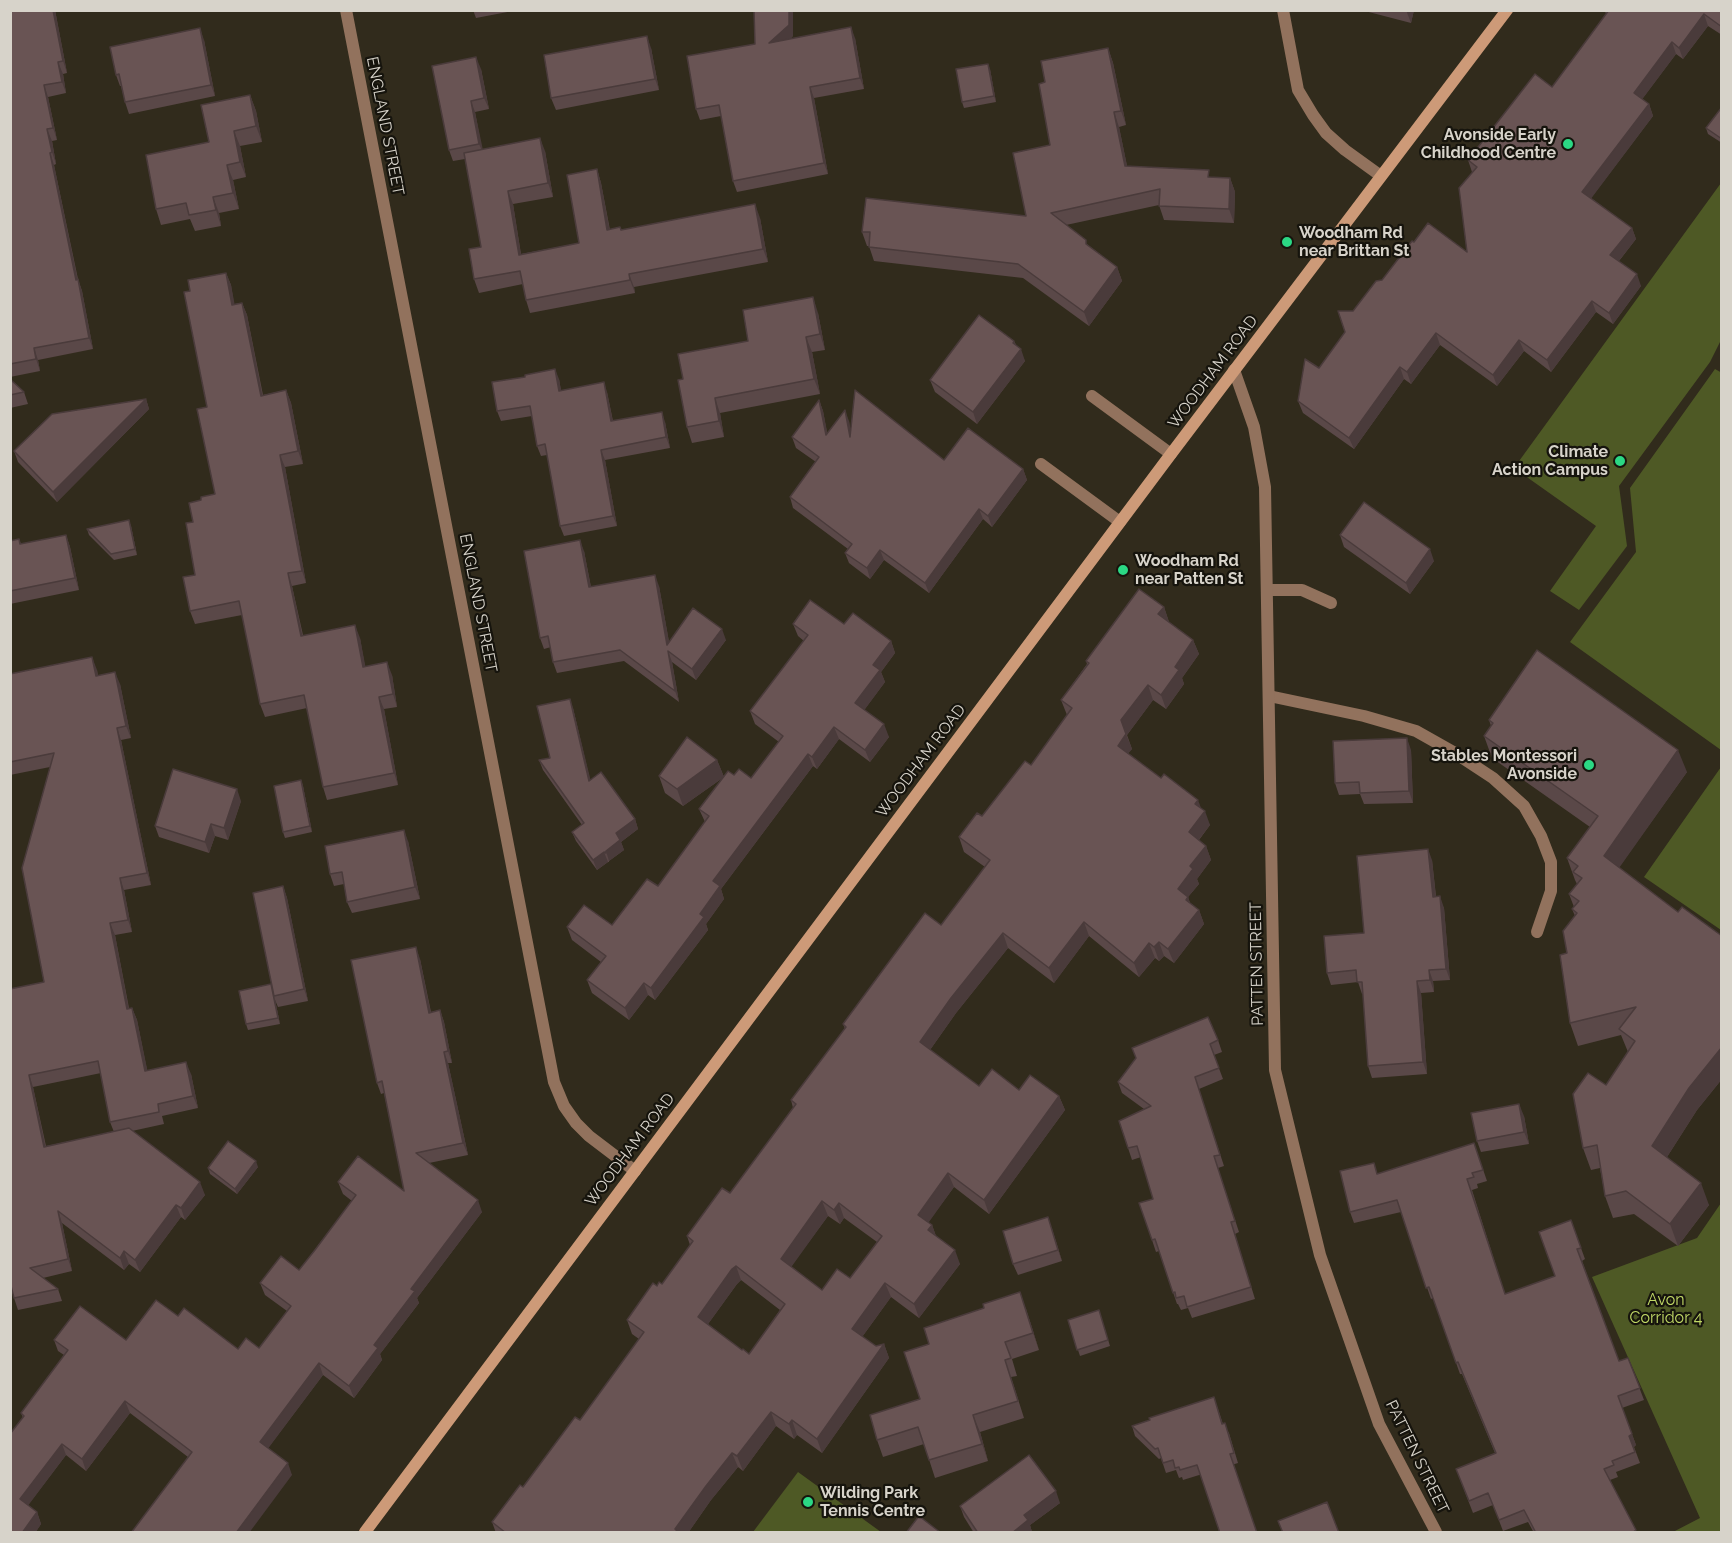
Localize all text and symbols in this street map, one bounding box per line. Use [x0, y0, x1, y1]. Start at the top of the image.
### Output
street label: ENGLAND STREET [362, 55, 408, 197]
place label: Avonside Early Childhood Centre [1421, 125, 1556, 163]
marker: Avonside Early Childhood Centre [1561, 137, 1575, 151]
place label: Woodham Rd near Brittan St [1299, 223, 1409, 261]
marker: Woodham Rd near Brittan St [1280, 235, 1294, 249]
street label: WOODHAM ROAD [1164, 312, 1262, 432]
place label: Climate Action Campus [1492, 442, 1608, 480]
marker: Climate Action Campus [1613, 454, 1627, 468]
street label: ENGLAND STREET [455, 532, 501, 674]
place label: Woodham Rd near Patten St [1135, 551, 1243, 589]
marker: Woodham Rd near Patten St [1116, 563, 1130, 577]
street label: WOODHAM ROAD [872, 701, 970, 821]
place label: Stables Montessori Avonside [1431, 746, 1577, 784]
marker: Stables Montessori Avonside [1582, 758, 1596, 772]
street label: PATTEN STREET [1246, 902, 1268, 1026]
street label: WOODHAM ROAD [581, 1090, 679, 1210]
park label: Avon Corridor 4 [1629, 1290, 1703, 1328]
street label: PATTEN STREET [1381, 1397, 1453, 1517]
place label: Wilding Park Tennis Centre [820, 1483, 925, 1521]
marker: Wilding Park Tennis Centre [801, 1495, 815, 1509]

